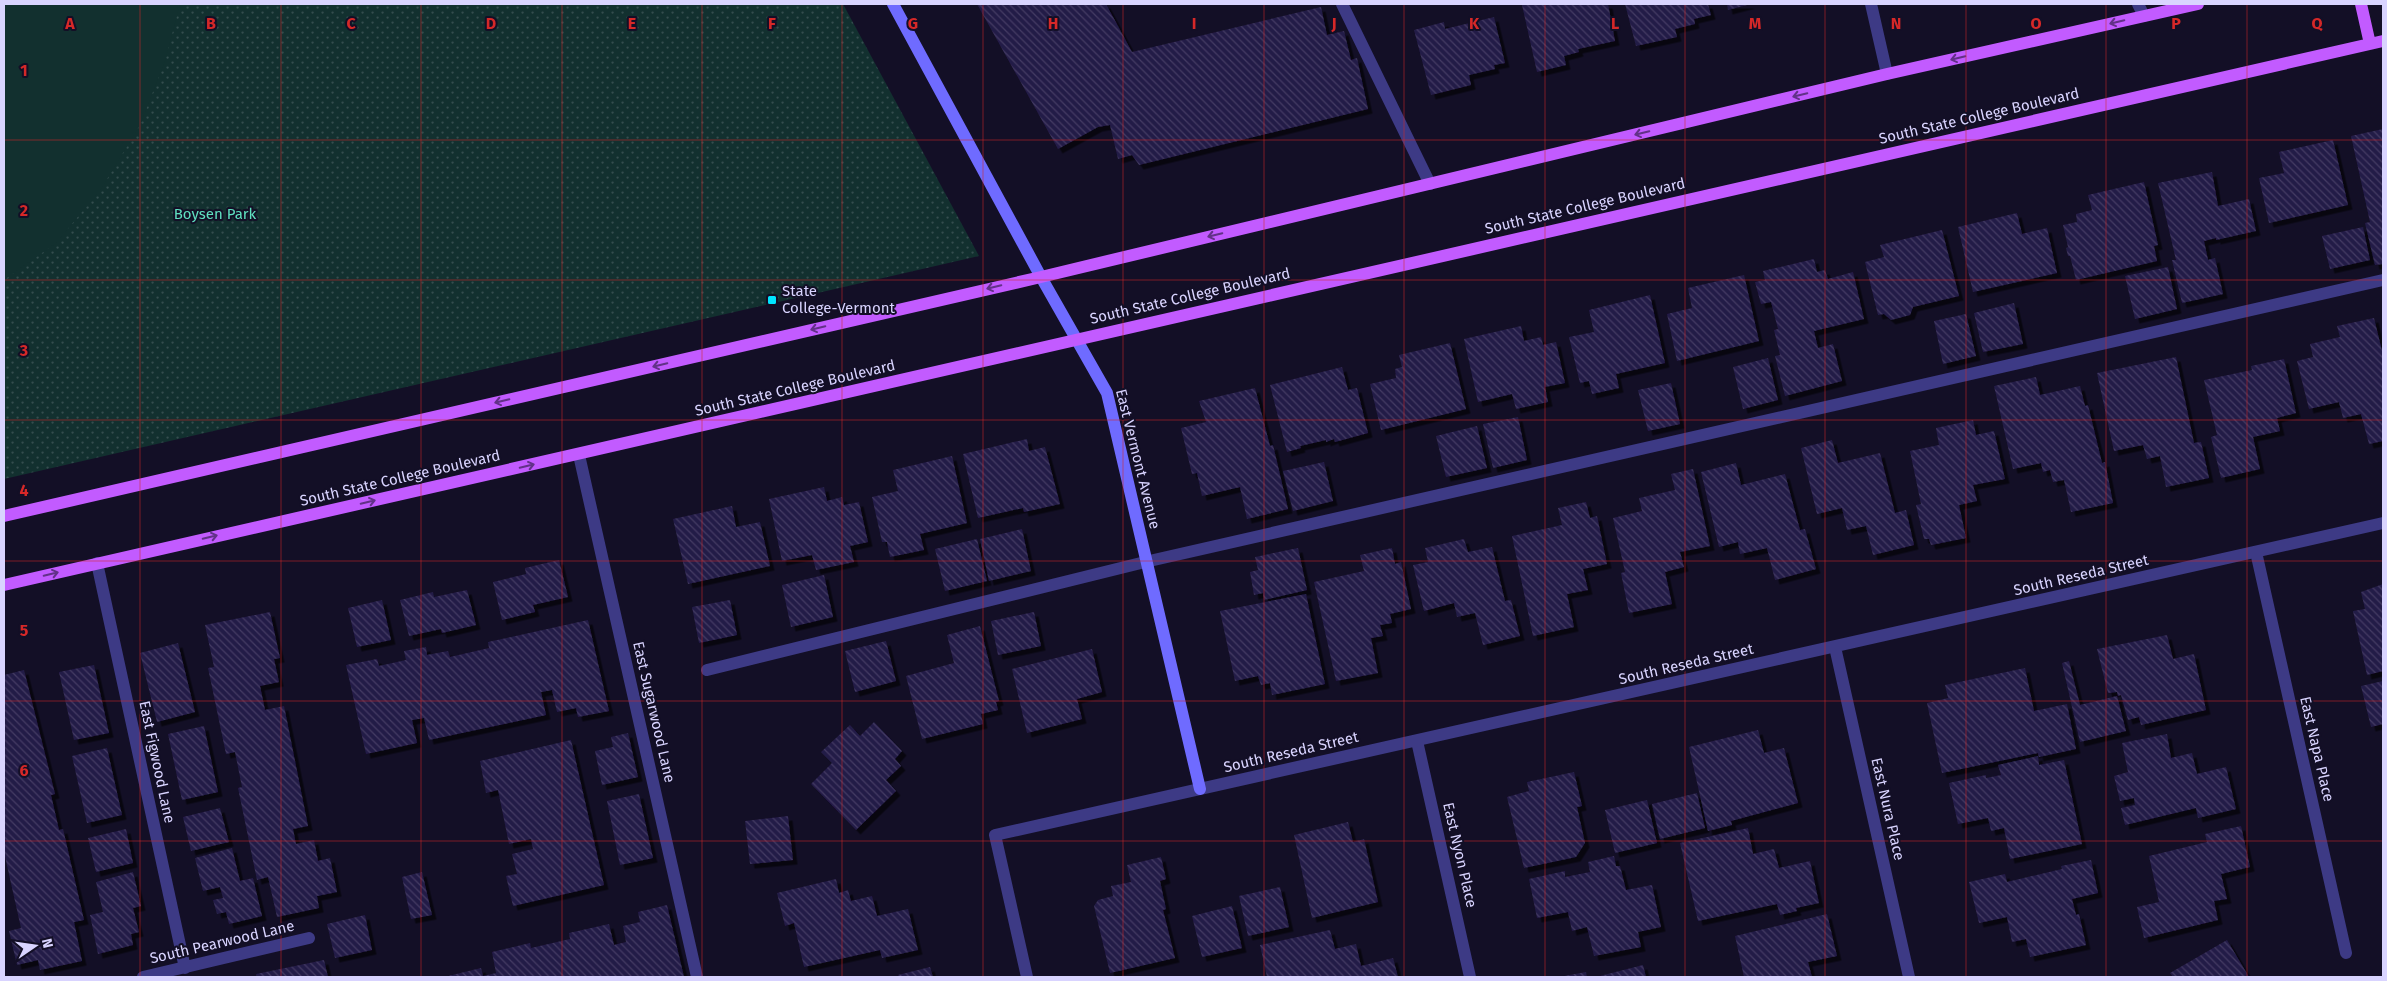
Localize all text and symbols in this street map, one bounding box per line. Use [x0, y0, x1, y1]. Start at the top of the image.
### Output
text: A [64, 14, 75, 33]
text: B [206, 14, 216, 33]
text: C [346, 14, 356, 33]
text: D [486, 14, 496, 33]
text: E [628, 14, 636, 33]
text: F [768, 14, 776, 33]
text: G [908, 14, 918, 33]
text: H [1048, 14, 1058, 33]
text: I [1192, 14, 1196, 33]
text: J [1330, 14, 1337, 33]
text: K [1469, 14, 1480, 33]
text: L [1611, 14, 1619, 33]
text: M [1749, 14, 1762, 33]
text: N [1891, 14, 1901, 33]
text: O [2030, 14, 2042, 33]
text: P [2171, 14, 2181, 33]
text: Q [2311, 14, 2323, 33]
one-way arrow [2109, 18, 2125, 27]
one-way arrow [1951, 54, 1967, 63]
text: 1 [20, 61, 28, 80]
street label: South State College Boulevard [1877, 84, 2081, 148]
one-way arrow [1792, 91, 1808, 100]
one-way arrow [1634, 129, 1650, 138]
street label: South State College Boulevard [1483, 174, 1687, 238]
text: 2 [20, 201, 28, 220]
park label: Boysen Park [174, 205, 257, 223]
one-way arrow [1208, 231, 1224, 240]
street label: South State College Boulevard [1088, 264, 1292, 328]
place label: State College-Vermont [782, 282, 895, 317]
one-way arrow [986, 283, 1002, 293]
marker: State College-Vermont [766, 294, 778, 306]
one-way arrow [811, 324, 827, 333]
text: 3 [19, 341, 28, 360]
street label: South State College Boulevard [693, 356, 897, 420]
one-way arrow [652, 360, 668, 370]
street label: East Vermont Avenue [1112, 387, 1164, 531]
one-way arrow [494, 397, 510, 406]
street label: South State College Boulevard [298, 446, 502, 510]
one-way arrow [518, 461, 534, 470]
text: 4 [19, 481, 29, 500]
one-way arrow [360, 497, 376, 506]
one-way arrow [201, 532, 217, 542]
street label: South Reseda Street [2012, 551, 2151, 599]
one-way arrow [43, 569, 59, 578]
text: 5 [20, 621, 29, 640]
street label: East Sugarwood Lane [629, 640, 679, 784]
street label: South Reseda Street [1617, 640, 1756, 688]
street label: East Napa Place [2296, 695, 2338, 803]
street label: East Figwood Lane [135, 699, 179, 825]
street label: South Reseda Street [1222, 728, 1361, 776]
street label: East Nura Place [1867, 756, 1909, 862]
text: 6 [19, 761, 29, 780]
street label: East Nyon Place [1439, 801, 1481, 909]
street label: South Pearwood Lane [148, 917, 296, 967]
north arrow [10, 921, 60, 971]
text: N [38, 937, 57, 950]

